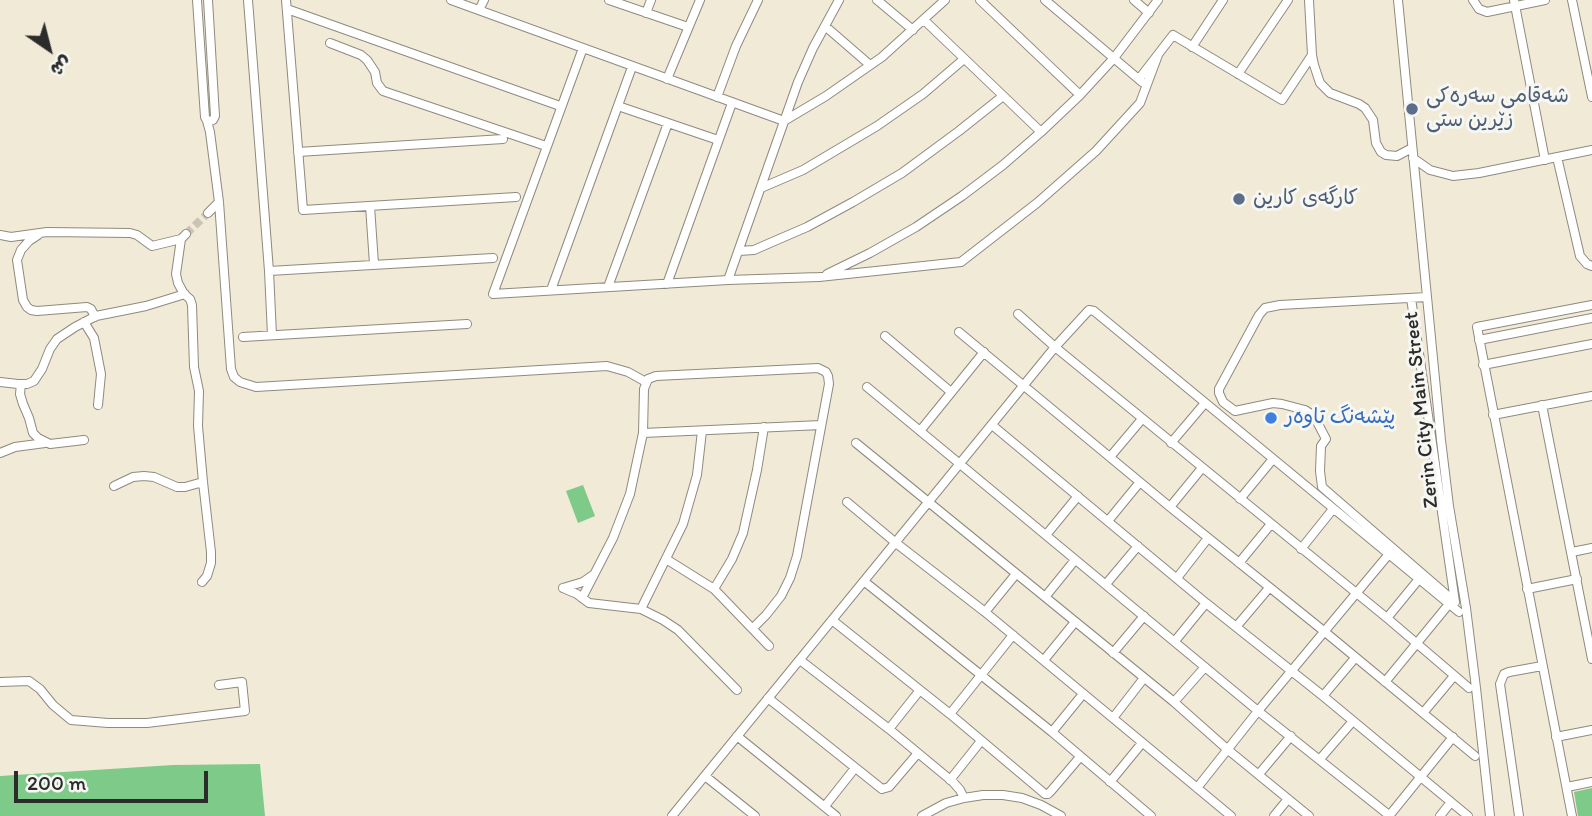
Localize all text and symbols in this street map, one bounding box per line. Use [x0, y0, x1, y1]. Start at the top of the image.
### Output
north arrow [14, 14, 84, 84]
text: ش [46, 51, 76, 82]
place label: شەقامی سەرەکی زێرین ستی [1426, 84, 1569, 134]
marker: شەقامی سەرەکی زێرین ستی [1404, 101, 1420, 117]
place label: کارگەی کارین [1253, 186, 1358, 212]
marker: کارگەی کارین [1231, 191, 1247, 207]
street label: Zerin City Main Street [1399, 310, 1445, 510]
place label: پێشەنگ تاوەر [1285, 405, 1395, 431]
marker: پێشەنگ تاوەر [1263, 410, 1279, 426]
scale bar [18, 756, 212, 800]
text: 200 m [27, 770, 86, 795]

